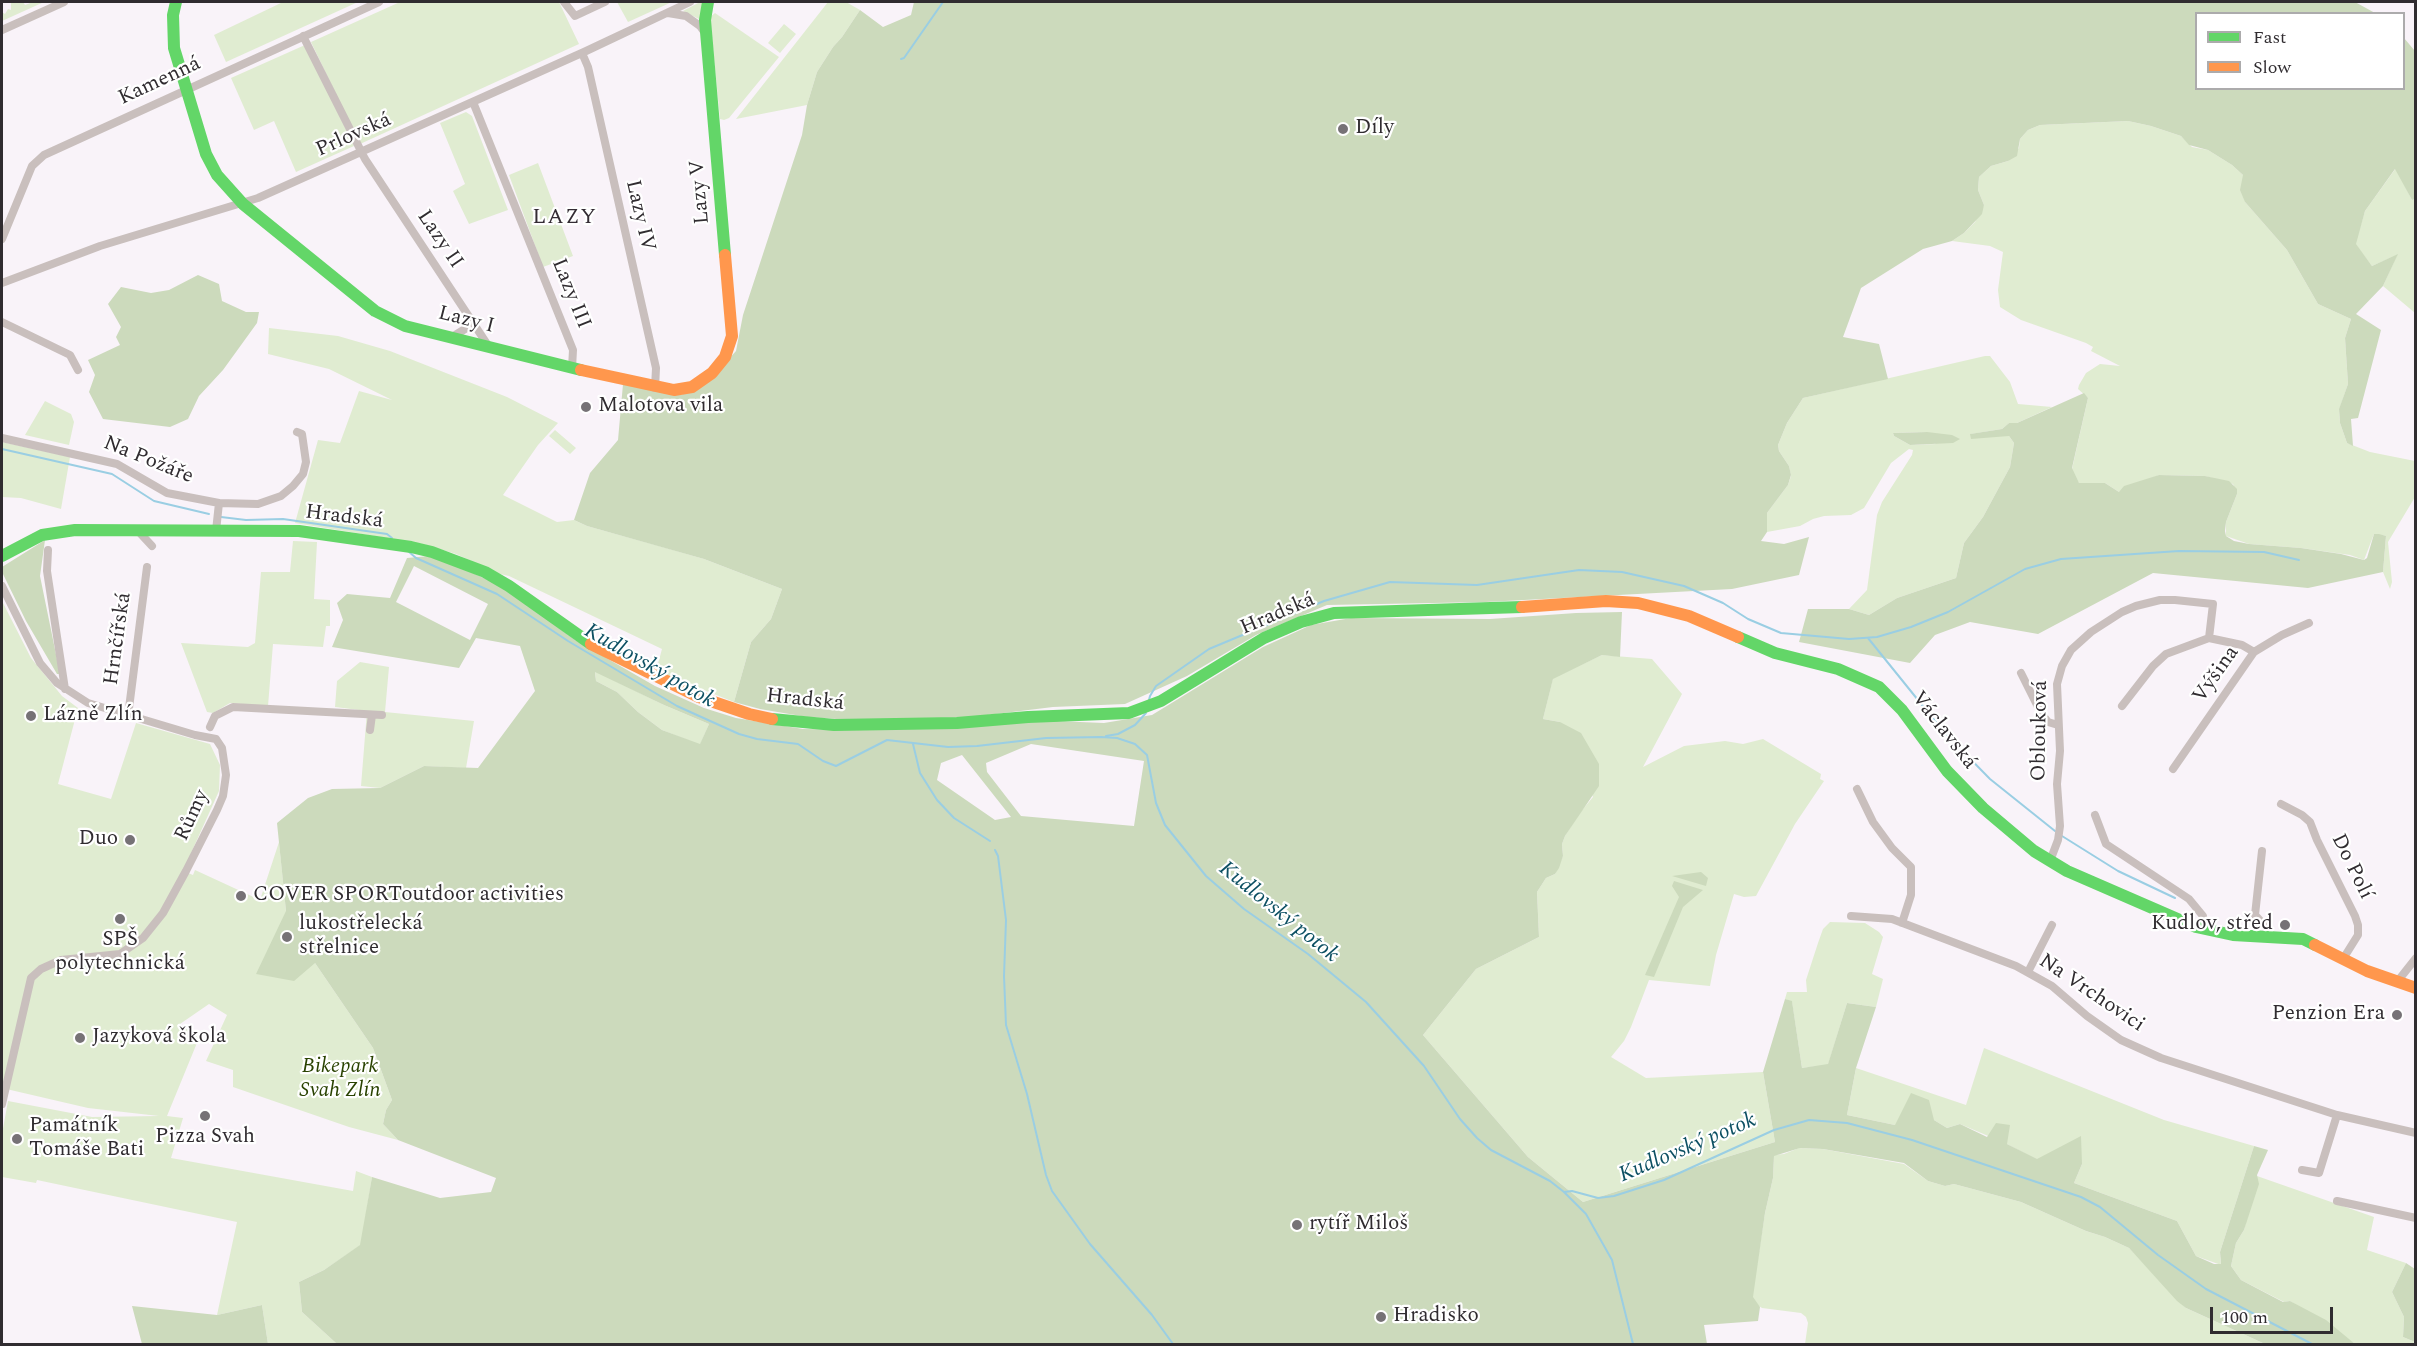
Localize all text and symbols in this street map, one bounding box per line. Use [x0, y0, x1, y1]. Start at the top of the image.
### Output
legend [2195, 12, 2405, 90]
text: Fast [2253, 24, 2286, 51]
street label: Kamenná [115, 52, 205, 112]
text: Slow [2253, 54, 2291, 81]
street label: Prlovská [312, 108, 396, 164]
place label: Díly [1355, 116, 1394, 142]
marker: Díly [1336, 122, 1350, 136]
street label: Lazy V [686, 159, 716, 225]
street label: Lazy IV [619, 178, 659, 254]
street label: Lazy II [410, 206, 468, 274]
district label: LAZY [532, 206, 598, 232]
street label: Lazy III [545, 255, 595, 333]
street label: Lazy I [435, 302, 497, 340]
place label: Malotova vila [598, 394, 723, 420]
marker: Malotova vila [579, 400, 593, 414]
street label: Na Požáře [99, 432, 197, 490]
street label: Hradská [304, 501, 384, 535]
street label: Hradská [1237, 588, 1319, 642]
street label: Hrnčířská [100, 591, 138, 687]
water label: Kudlovský potok [579, 619, 719, 715]
street label: Výšina [2188, 642, 2246, 708]
street label: Oblouková [2028, 680, 2054, 782]
street label: Hradská [765, 684, 845, 718]
street label: Václavská [1905, 687, 1981, 775]
place label: Lázně Zlín [43, 703, 143, 729]
marker: Lázně Zlín [24, 709, 38, 723]
street label: Růmy [170, 786, 216, 846]
place label: Duo [79, 827, 118, 853]
street label: Do Polí [2324, 830, 2378, 904]
marker: Duo [123, 833, 137, 847]
water label: Kudlovský potok [1213, 857, 1343, 969]
place label: COVER SPORToutdoor activities [253, 883, 564, 909]
marker: COVER SPORToutdoor activities [234, 889, 248, 903]
marker: SPŠ polytechnická [113, 912, 127, 926]
place label: lukostřelecká střelnice [299, 912, 423, 962]
place label: Kudlov, střed [2151, 912, 2273, 938]
marker: Kudlov, střed [2278, 918, 2292, 932]
place label: SPŠ polytechnická [55, 928, 185, 978]
marker: lukostřelecká střelnice [280, 930, 294, 944]
street label: Na Vrchovici [2033, 949, 2149, 1039]
place label: Penzion Era [2272, 1002, 2385, 1028]
marker: Penzion Era [2390, 1008, 2404, 1022]
place label: Jazyková škola [92, 1025, 226, 1051]
marker: Jazyková škola [73, 1031, 87, 1045]
park label: Bikepark Svah Zlín [299, 1055, 381, 1105]
water label: Kudlovský potok [1615, 1108, 1761, 1190]
marker: Pizza Svah [198, 1109, 212, 1123]
place label: Památník Tomáše Bati [29, 1114, 144, 1164]
place label: Pizza Svah [155, 1125, 255, 1151]
marker: Památník Tomáše Bati [10, 1132, 24, 1146]
place label: rytíř Miloš [1309, 1212, 1408, 1238]
marker: rytíř Miloš [1290, 1218, 1304, 1232]
scale bar [2213, 1295, 2336, 1333]
place label: Hradisko [1393, 1304, 1479, 1330]
text: 100 m [2221, 1304, 2268, 1331]
marker: Hradisko [1374, 1310, 1388, 1324]

